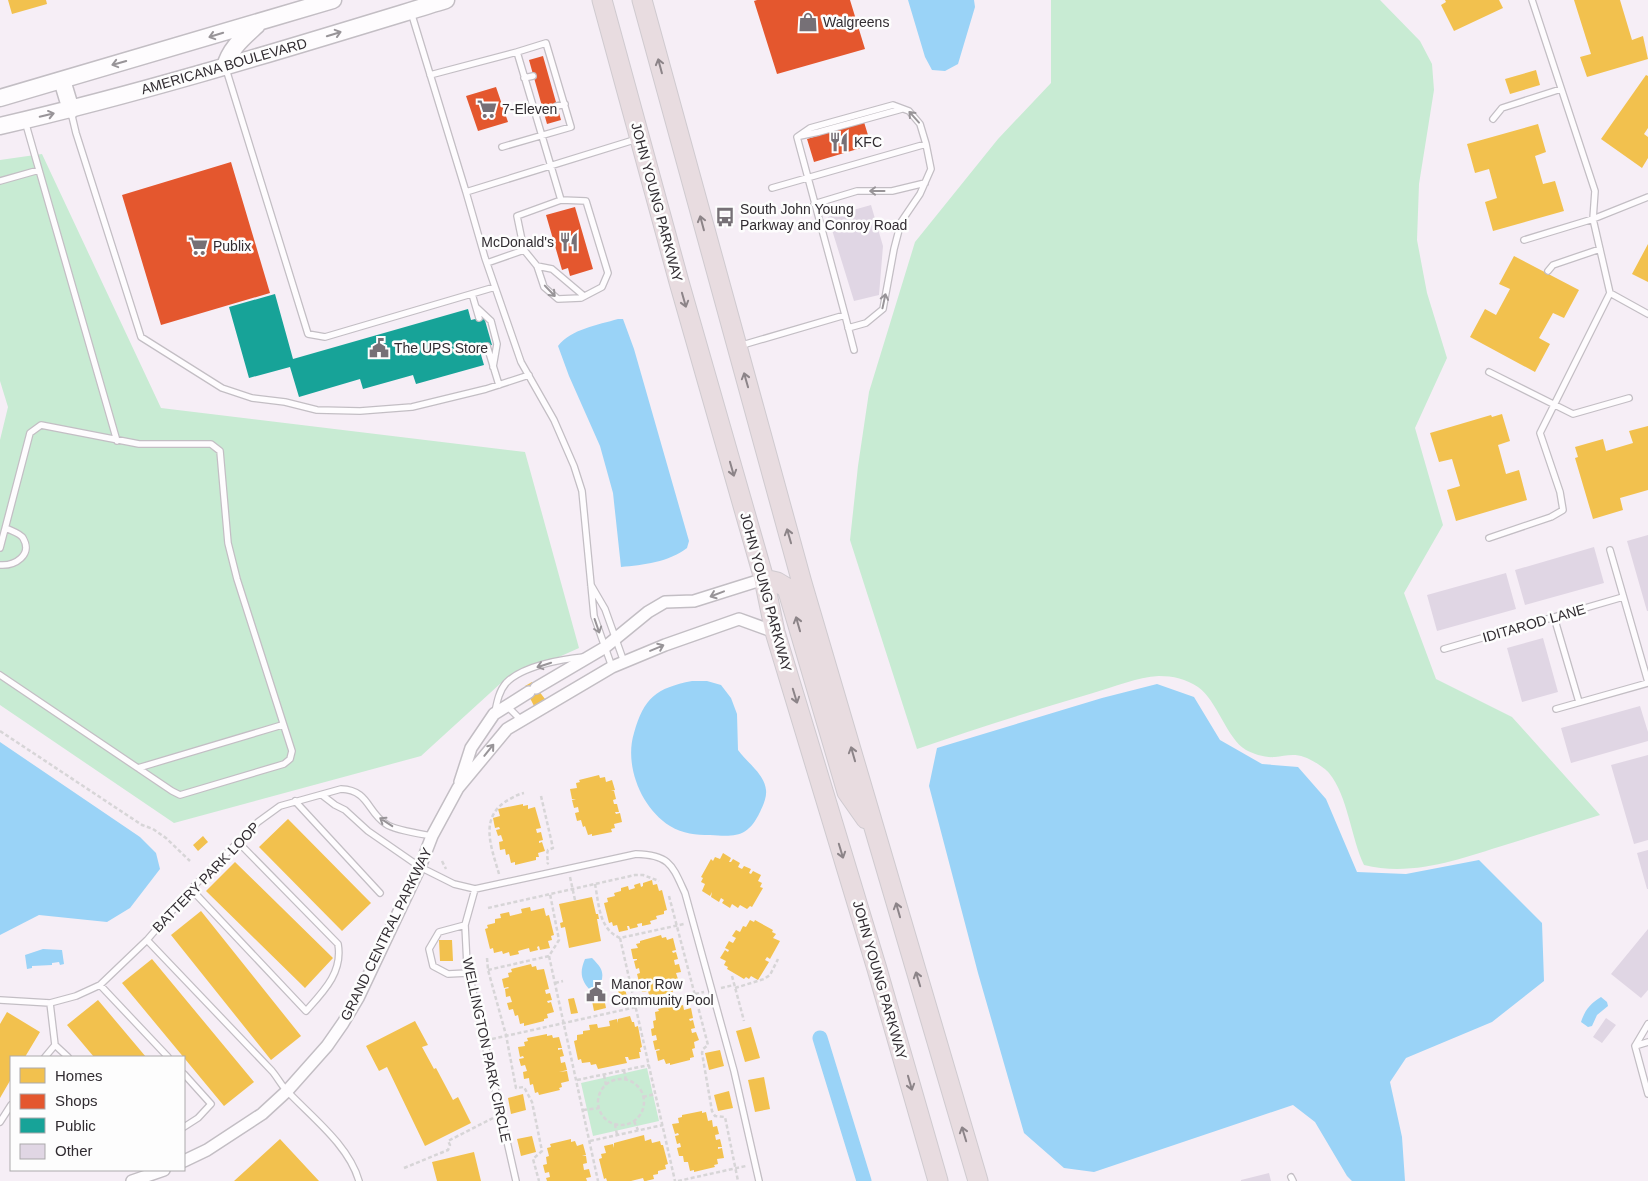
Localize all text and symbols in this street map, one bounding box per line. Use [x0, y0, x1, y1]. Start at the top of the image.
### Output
shop icon: Walgreens [797, 11, 819, 33]
place label: Walgreens [823, 14, 889, 30]
one-way arrow [326, 28, 342, 38]
one-way arrow [208, 30, 224, 40]
street label: AMERICANA BOULEVARD [139, 35, 309, 97]
one-way arrow [112, 59, 128, 69]
one-way arrow [655, 59, 664, 75]
supermarket icon: 7-Eleven [476, 98, 498, 120]
place label: 7-Eleven [502, 101, 557, 117]
one-way arrow [39, 110, 55, 119]
one-way arrow [908, 111, 920, 124]
street label: JOHN YOUNG PARKWAY [628, 121, 686, 284]
restaurant icon: KFC [828, 131, 850, 153]
place label: KFC [854, 134, 882, 150]
one-way arrow [869, 186, 886, 196]
place label: South John Young Parkway and Conroy Road [740, 201, 907, 233]
bus stop icon: South John Young Parkway and Conroy Road [714, 206, 736, 228]
one-way arrow [697, 215, 707, 231]
restaurant icon: McDonald's [558, 231, 580, 253]
place label: McDonald's [481, 234, 554, 250]
supermarket icon: Publix [187, 235, 209, 257]
place label: Publix [213, 238, 251, 254]
one-way arrow [544, 285, 556, 297]
one-way arrow [680, 292, 689, 308]
one-way arrow [880, 294, 889, 310]
public building icon: The UPS Store [368, 337, 390, 359]
place label: The UPS Store [394, 340, 488, 356]
one-way arrow [740, 372, 750, 388]
one-way arrow [728, 460, 738, 476]
street label: JOHN YOUNG PARKWAY [737, 511, 795, 674]
one-way arrow [784, 529, 794, 545]
one-way arrow [710, 590, 725, 599]
street label: IDITAROD LANE [1481, 601, 1587, 645]
one-way arrow [792, 617, 802, 633]
one-way arrow [593, 618, 602, 634]
one-way arrow [649, 643, 664, 653]
one-way arrow [536, 660, 552, 670]
one-way arrow [790, 687, 800, 703]
one-way arrow [484, 744, 495, 757]
one-way arrow [847, 746, 857, 762]
one-way arrow [379, 817, 393, 828]
street label: BATTERY PARK LOOP [149, 819, 263, 935]
one-way arrow [837, 843, 847, 859]
street label: GRAND CENTRAL PARKWAY [337, 844, 435, 1023]
street label: JOHN YOUNG PARKWAY [850, 899, 911, 1062]
one-way arrow [892, 902, 902, 918]
street label: WELLINGTON PARK CIRCLE [460, 956, 514, 1144]
one-way arrow [912, 971, 922, 987]
place label: Manor Row Community Pool [611, 976, 714, 1008]
public building icon: Manor Row Community Pool [585, 981, 607, 1003]
legend [10, 1056, 185, 1171]
text: Homes [55, 1067, 103, 1084]
one-way arrow [905, 1075, 915, 1091]
text: Shops [55, 1092, 98, 1109]
text: Public [55, 1117, 96, 1134]
one-way arrow [959, 1127, 969, 1143]
text: Other [55, 1142, 93, 1159]

